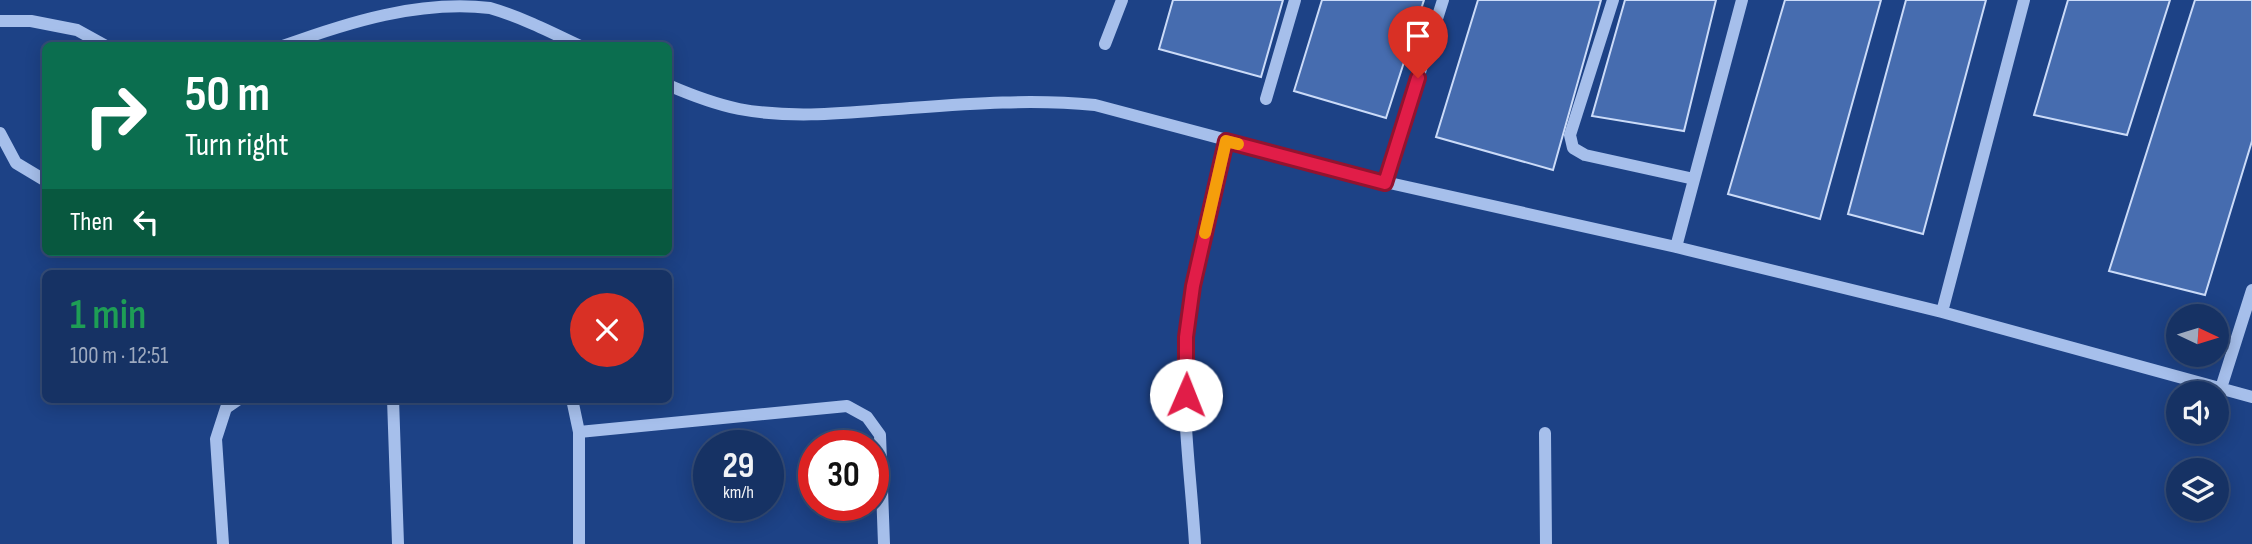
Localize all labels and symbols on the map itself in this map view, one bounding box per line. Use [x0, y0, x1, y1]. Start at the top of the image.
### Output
pin [1388, 6, 1448, 78]
north arrow [2166, 304, 2230, 368]
position arrow [1149, 358, 1223, 432]
speed limit sign: 30 [798, 430, 889, 521]

